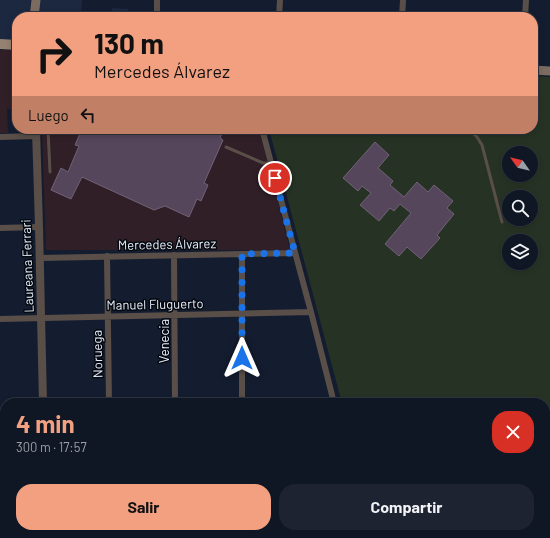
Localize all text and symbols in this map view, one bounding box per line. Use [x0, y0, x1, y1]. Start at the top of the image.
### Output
text: 130 m [94, 26, 164, 60]
icon: right [28, 28, 80, 80]
text: Mercedes Álvarez [94, 60, 230, 82]
icon: left [77, 104, 99, 126]
text: Luego [28, 106, 69, 124]
north arrow [502, 146, 538, 182]
map controls [502, 146, 538, 270]
pin [258, 161, 292, 195]
icon: arrive [264, 167, 286, 189]
button: search [502, 190, 538, 226]
street label: Laureana Ferrari [17, 219, 37, 313]
button: layers [502, 234, 538, 270]
street label: Mercedes Álvarez [118, 235, 216, 253]
street label: Manuel Fluguerto [106, 295, 204, 313]
street label: Venecia [156, 319, 172, 363]
street label: Noruega [89, 330, 105, 378]
position arrow [221, 337, 263, 379]
text: 4 min [16, 409, 75, 438]
button: close [492, 411, 534, 453]
text: 300 m · 17:57 [16, 439, 87, 455]
button: Salir [16, 484, 271, 530]
button: Compartir [279, 484, 534, 530]

